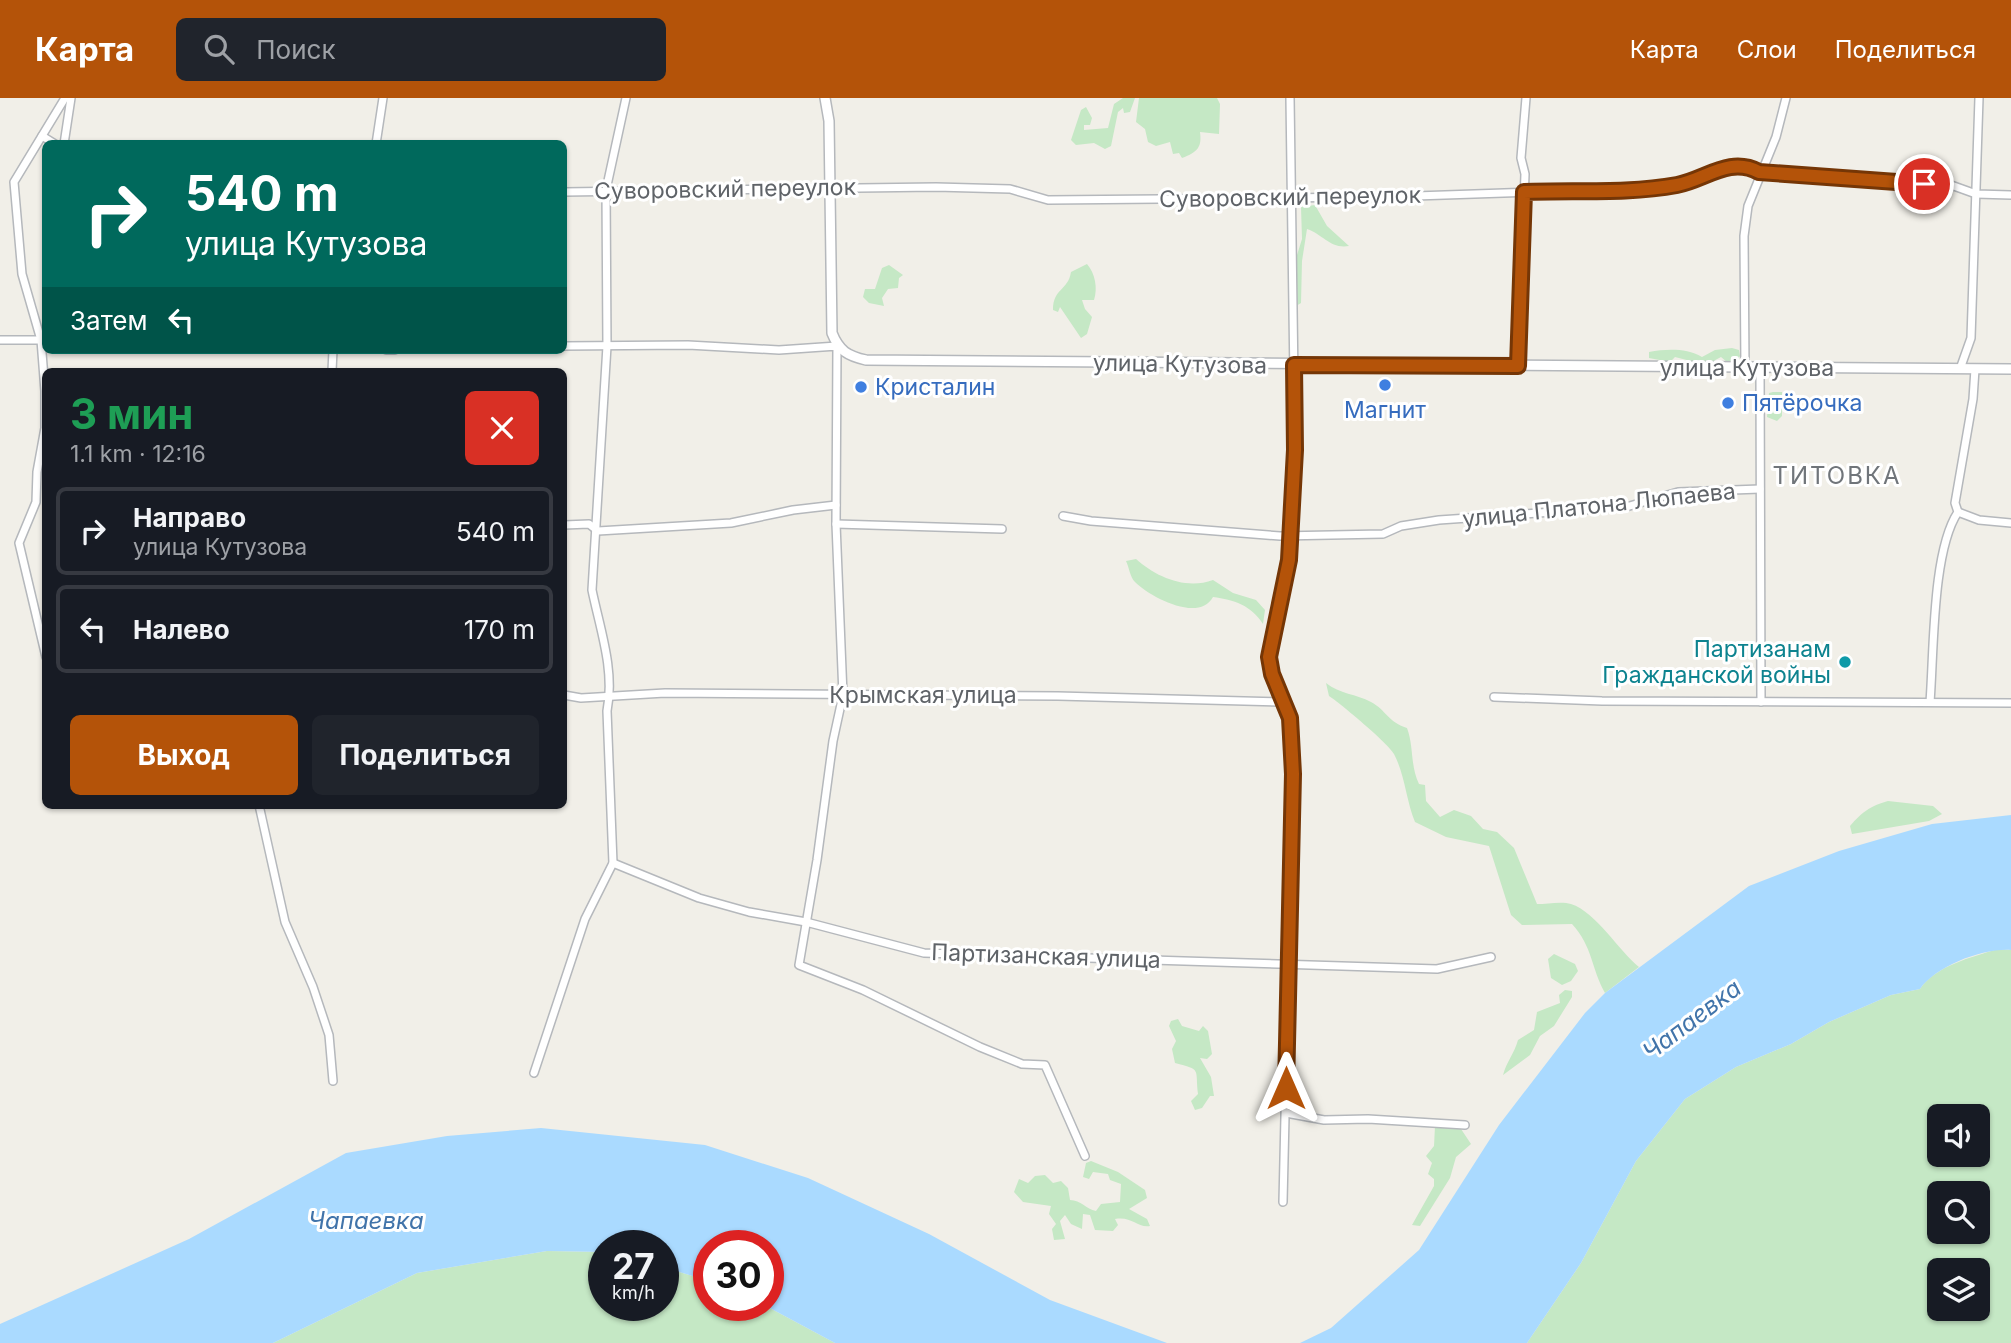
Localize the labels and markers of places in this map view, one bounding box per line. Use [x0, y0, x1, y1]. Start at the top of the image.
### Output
pin [1894, 154, 1954, 214]
place label: Кристалин [875, 373, 995, 401]
marker: Магнит [1377, 377, 1393, 393]
marker: Кристалин [853, 379, 869, 395]
place label: Пятёрочка [1742, 389, 1862, 417]
marker: Пятёрочка [1720, 395, 1736, 411]
place label: Магнит [1344, 396, 1426, 424]
place label: Партизанам Гражданской войны [1602, 635, 1831, 689]
marker: Партизанам Гражданской войны [1837, 654, 1853, 670]

